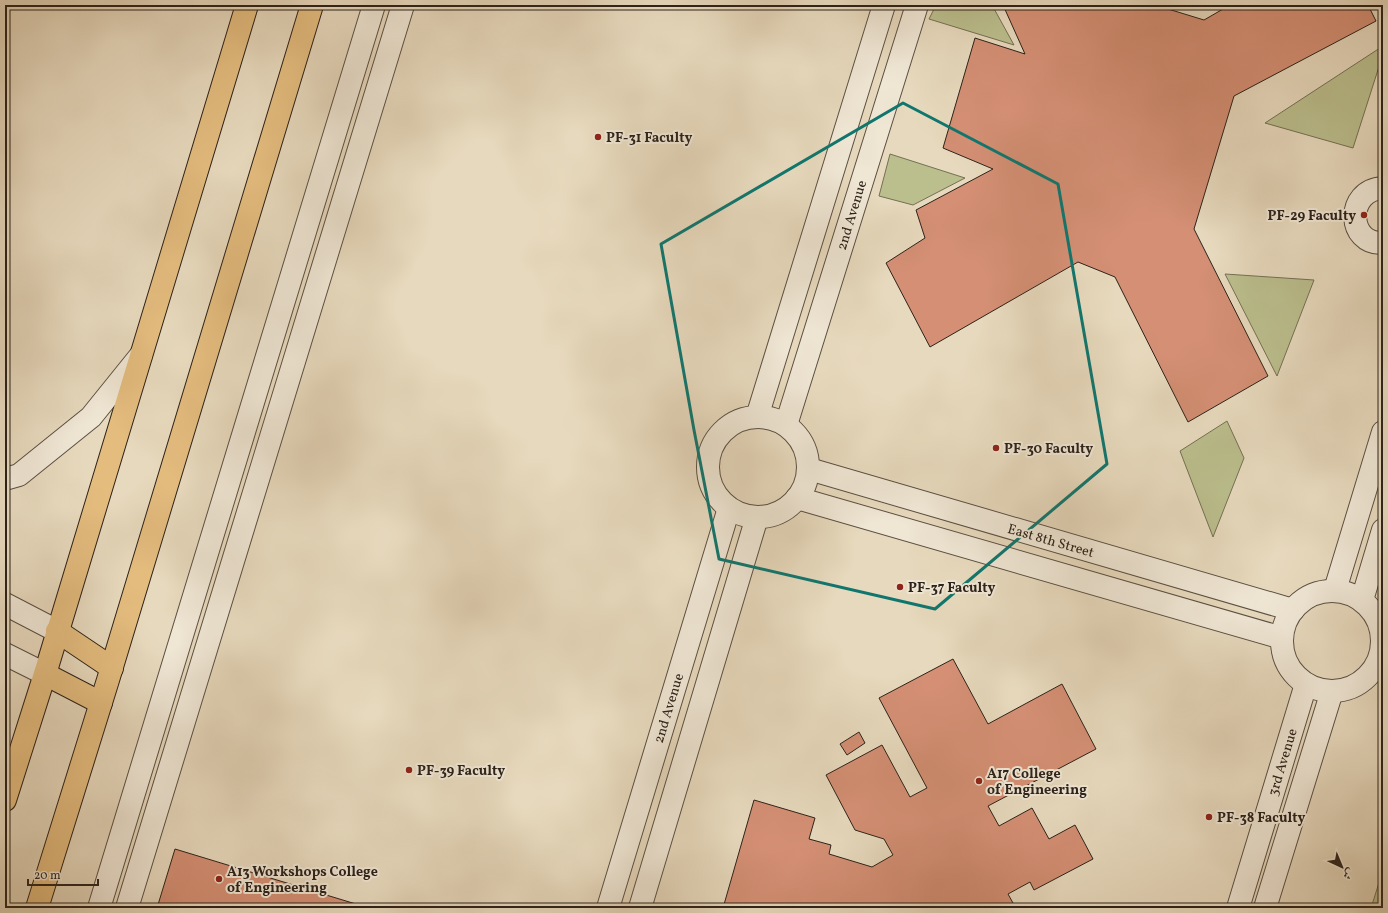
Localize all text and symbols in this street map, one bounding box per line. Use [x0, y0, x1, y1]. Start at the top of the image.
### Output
place label: PF-31 Faculty [606, 129, 692, 148]
marker: PF-31 Faculty [593, 132, 603, 142]
street label: 2nd Avenue [833, 178, 872, 253]
place label: PF-29 Faculty [1268, 207, 1356, 226]
marker: PF-29 Faculty [1359, 210, 1369, 220]
place label: PF-30 Faculty [1004, 440, 1093, 459]
marker: PF-30 Faculty [991, 443, 1001, 453]
street label: East 8th Street [1005, 520, 1096, 563]
place label: PF-37 Faculty [908, 579, 996, 598]
marker: PF-37 Faculty [895, 582, 905, 592]
street label: 2nd Avenue [650, 671, 689, 746]
street label: 3rd Avenue [1264, 726, 1303, 798]
place label: PF-39 Faculty [417, 762, 505, 781]
marker: PF-39 Faculty [404, 765, 414, 775]
place label: A17 College of Engineering [987, 765, 1087, 800]
marker: A17 College of Engineering [974, 776, 984, 786]
place label: PF-38 Faculty [1217, 809, 1305, 828]
marker: PF-38 Faculty [1204, 812, 1214, 822]
north arrow [1322, 847, 1362, 887]
scale bar [28, 861, 98, 887]
place label: A13 Workshops College of Engineering [227, 863, 378, 898]
text: ش [1339, 864, 1357, 882]
text: 20 m [34, 868, 61, 884]
marker: A13 Workshops College of Engineering [214, 874, 224, 884]

